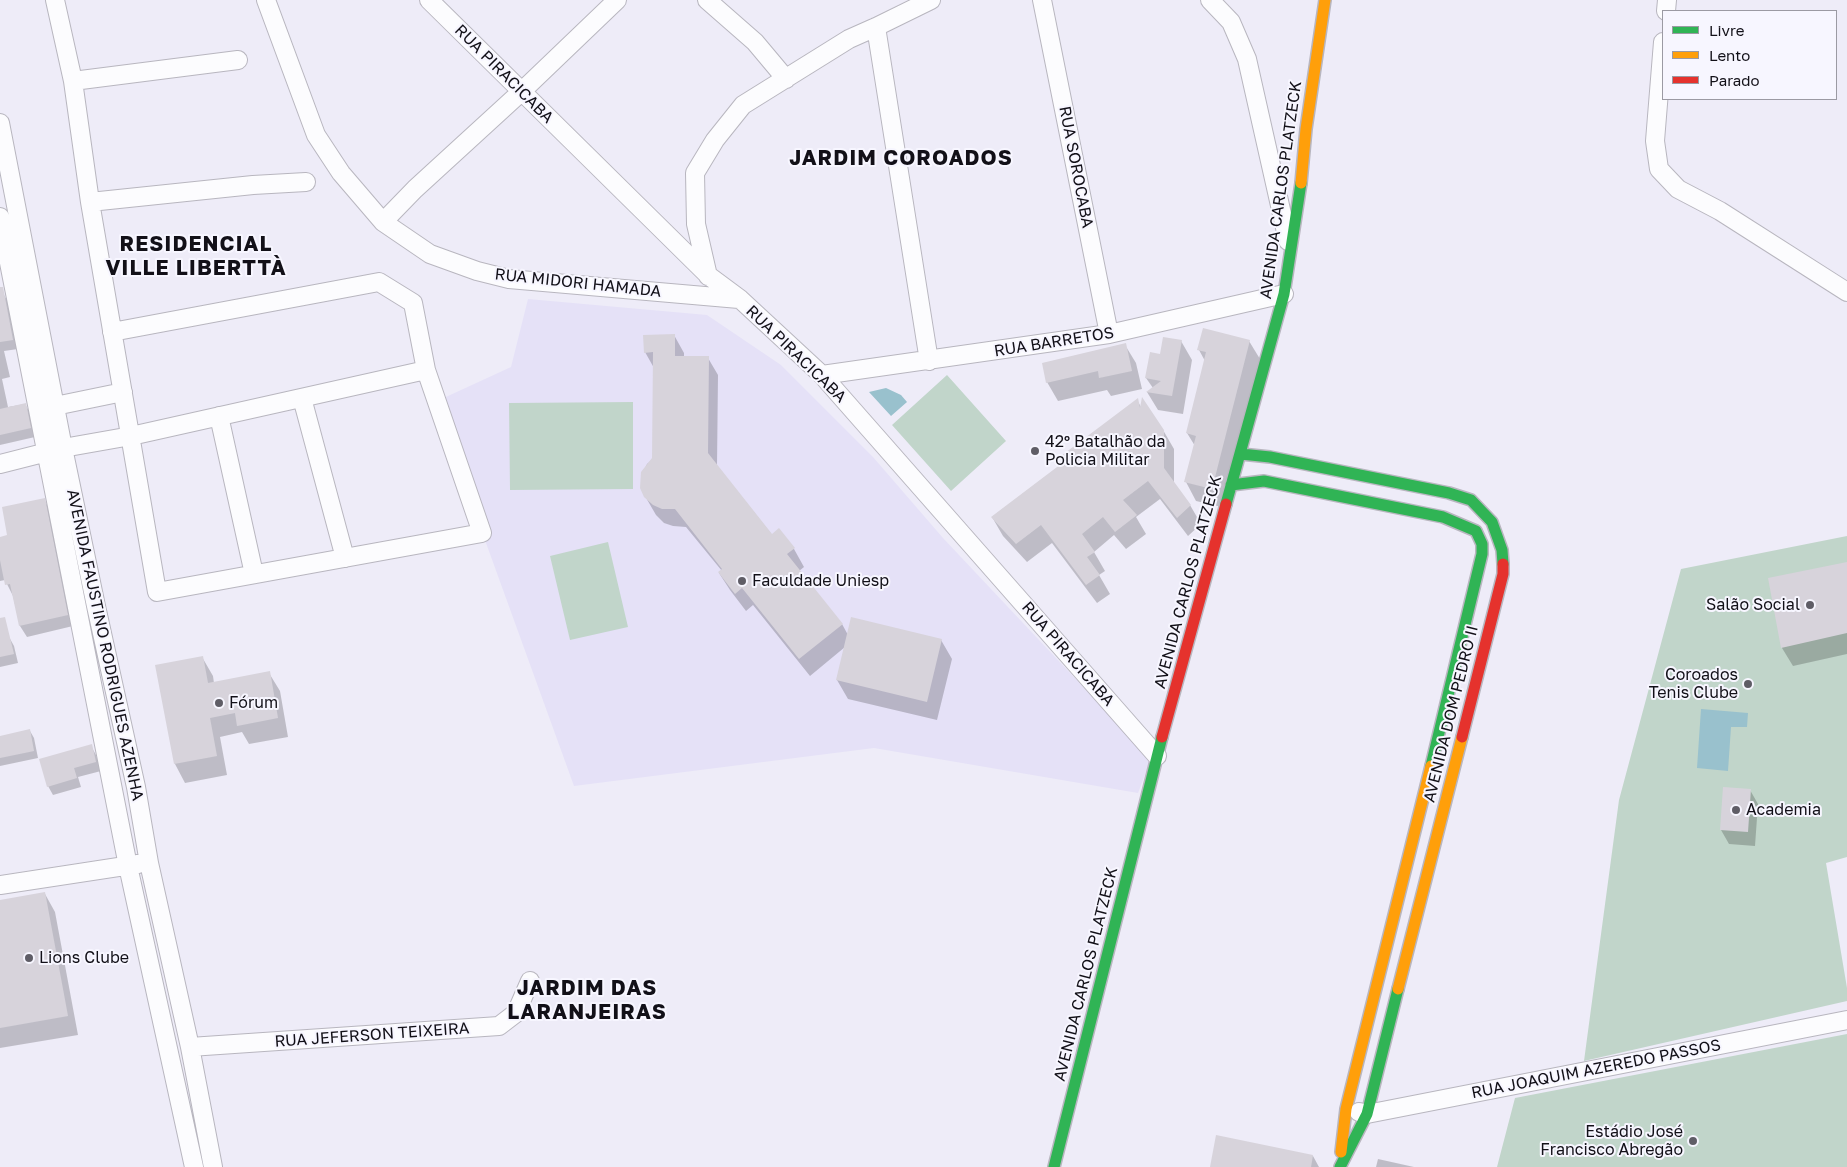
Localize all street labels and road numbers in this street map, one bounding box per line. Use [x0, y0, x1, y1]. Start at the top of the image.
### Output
street label: RUA PIRACICABA [451, 21, 557, 127]
street label: AVENIDA CARLOS PLATZECK [1256, 80, 1306, 300]
street label: RUA SOROCABA [1055, 104, 1097, 230]
street label: RUA MIDORI HAMADA [494, 265, 662, 301]
street label: RUA PIRACICABA [742, 301, 850, 407]
street label: RUA BARRETOS [993, 323, 1115, 361]
street label: AVENIDA CARLOS PLATZECK [1150, 473, 1226, 691]
street label: AVENIDA FAUSTINO RODRIGUES AZENHA [63, 488, 147, 802]
street label: RUA PIRACICABA [1018, 598, 1118, 710]
street label: AVENIDA DOM PEDRO II [1420, 624, 1482, 804]
street label: AVENIDA CARLOS PLATZECK [1050, 865, 1122, 1083]
street label: RUA JEFERSON TEIXEIRA [274, 1019, 470, 1051]
street label: RUA JOAQUIM AZEREDO PASSOS [1470, 1035, 1722, 1103]

